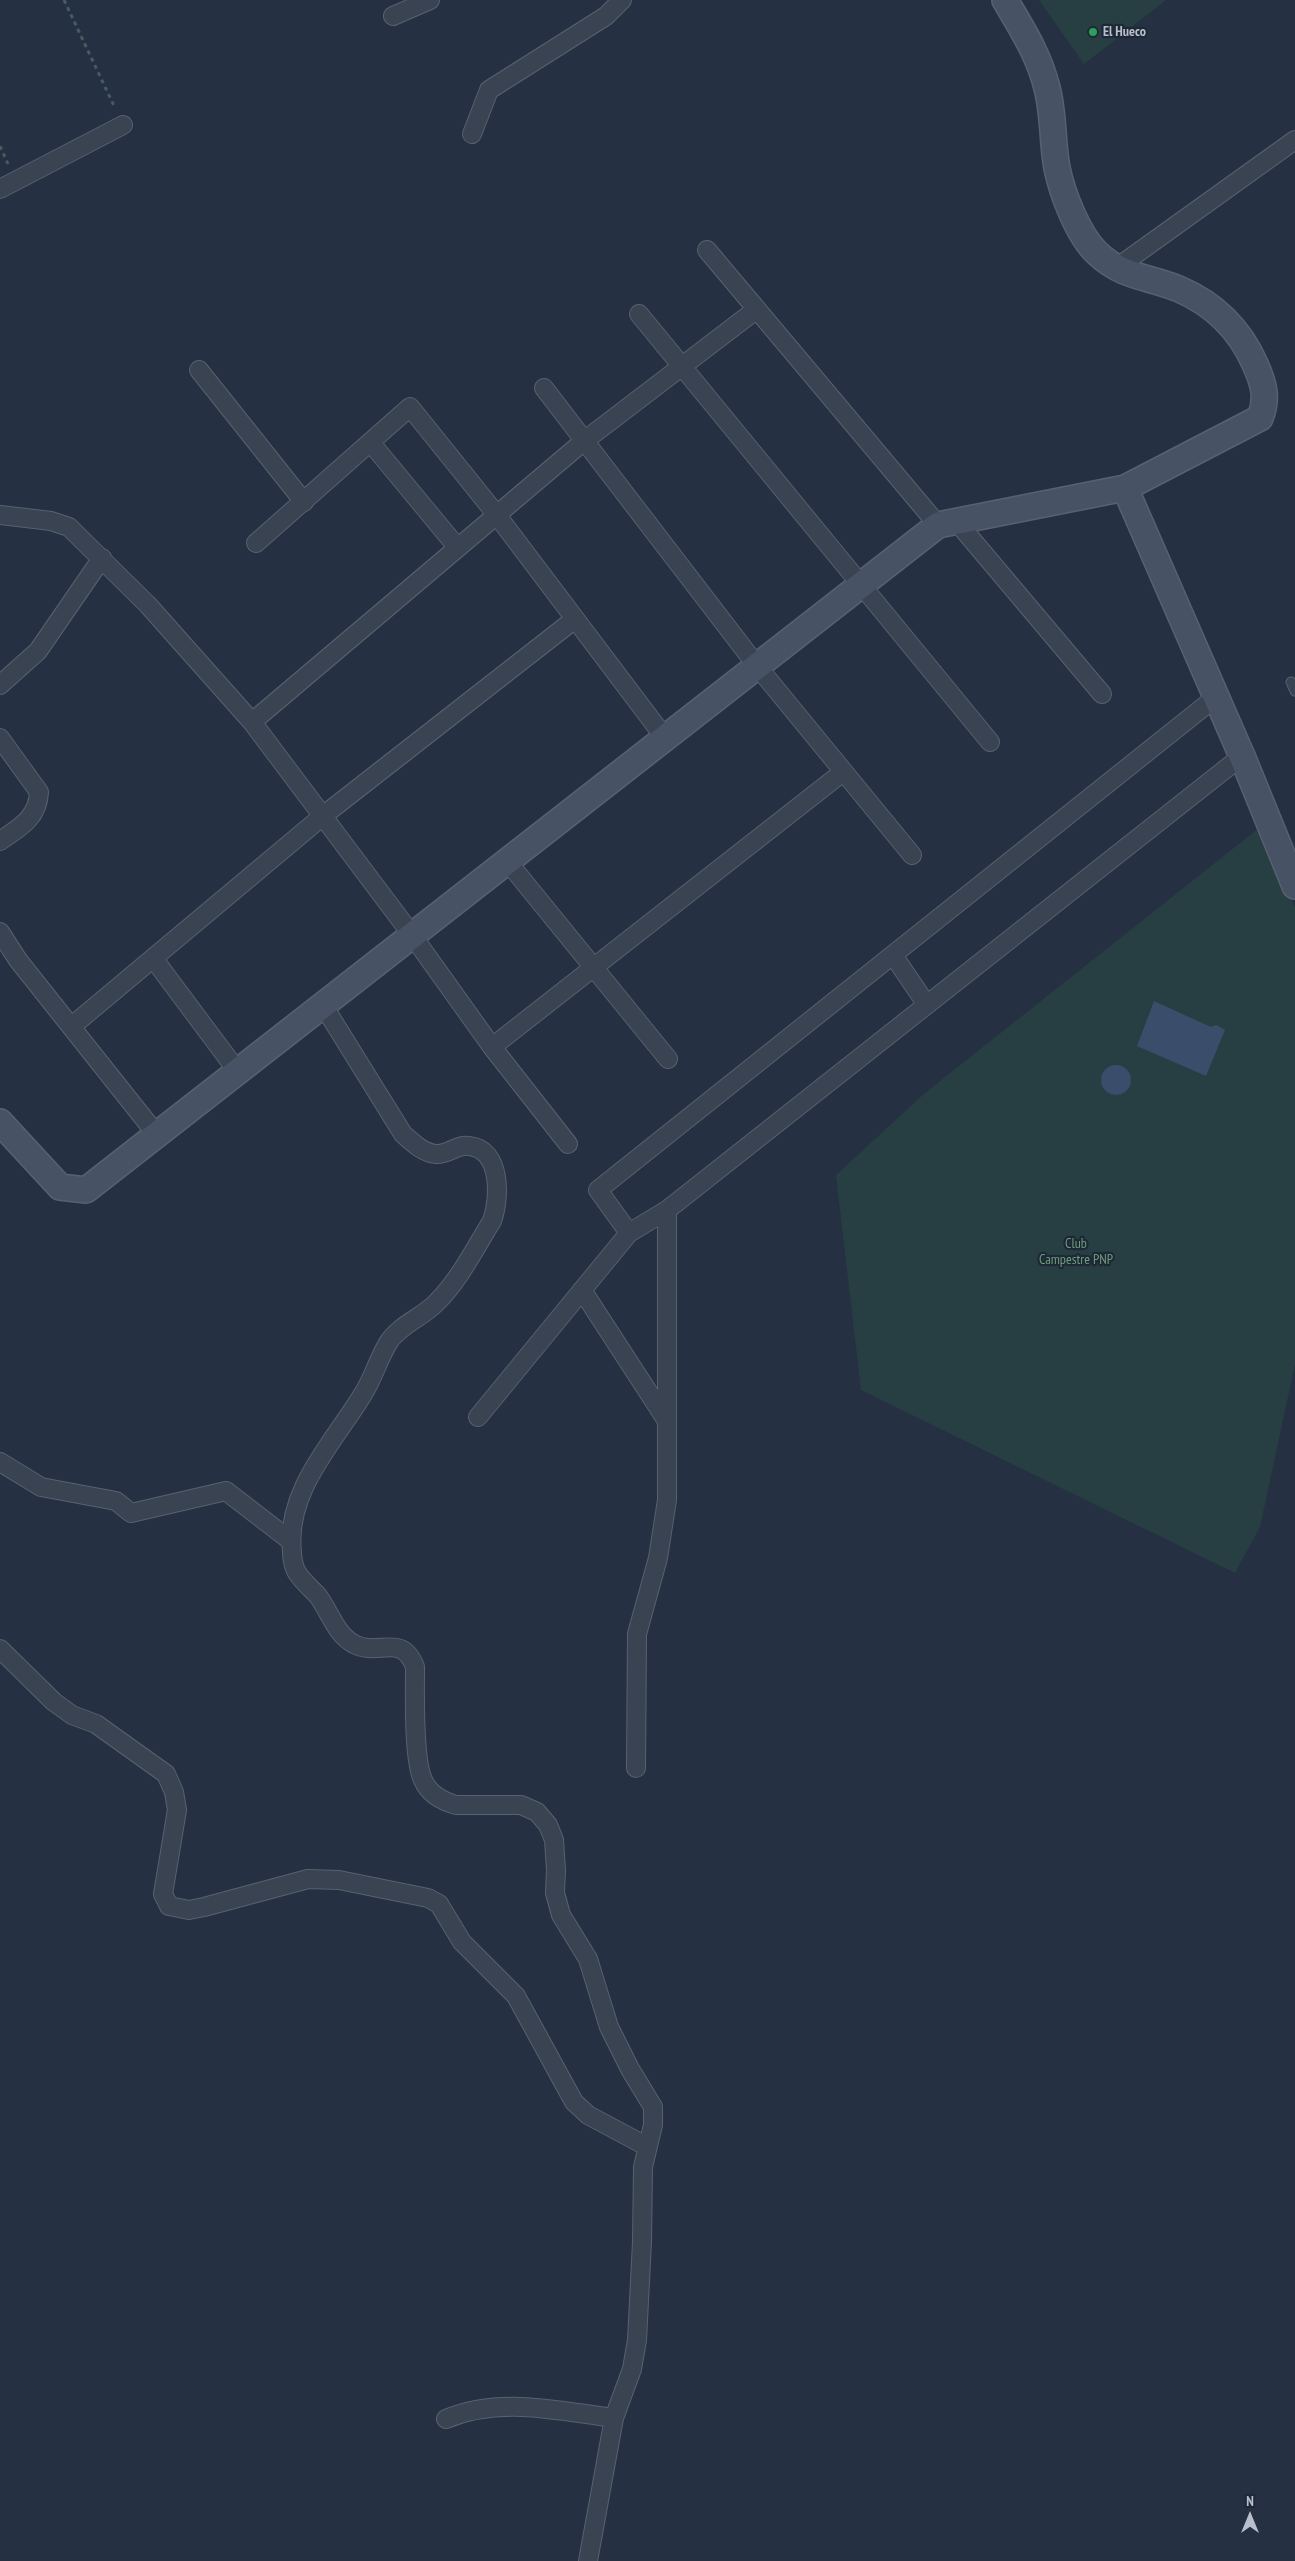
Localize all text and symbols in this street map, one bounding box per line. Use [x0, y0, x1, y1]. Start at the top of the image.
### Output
place label: El Hueco [1103, 24, 1146, 40]
marker: El Hueco [1087, 26, 1099, 38]
park label: Club Campestre PNP [1039, 1236, 1113, 1268]
north arrow [1225, 2491, 1275, 2541]
text: N [1246, 2492, 1254, 2510]

